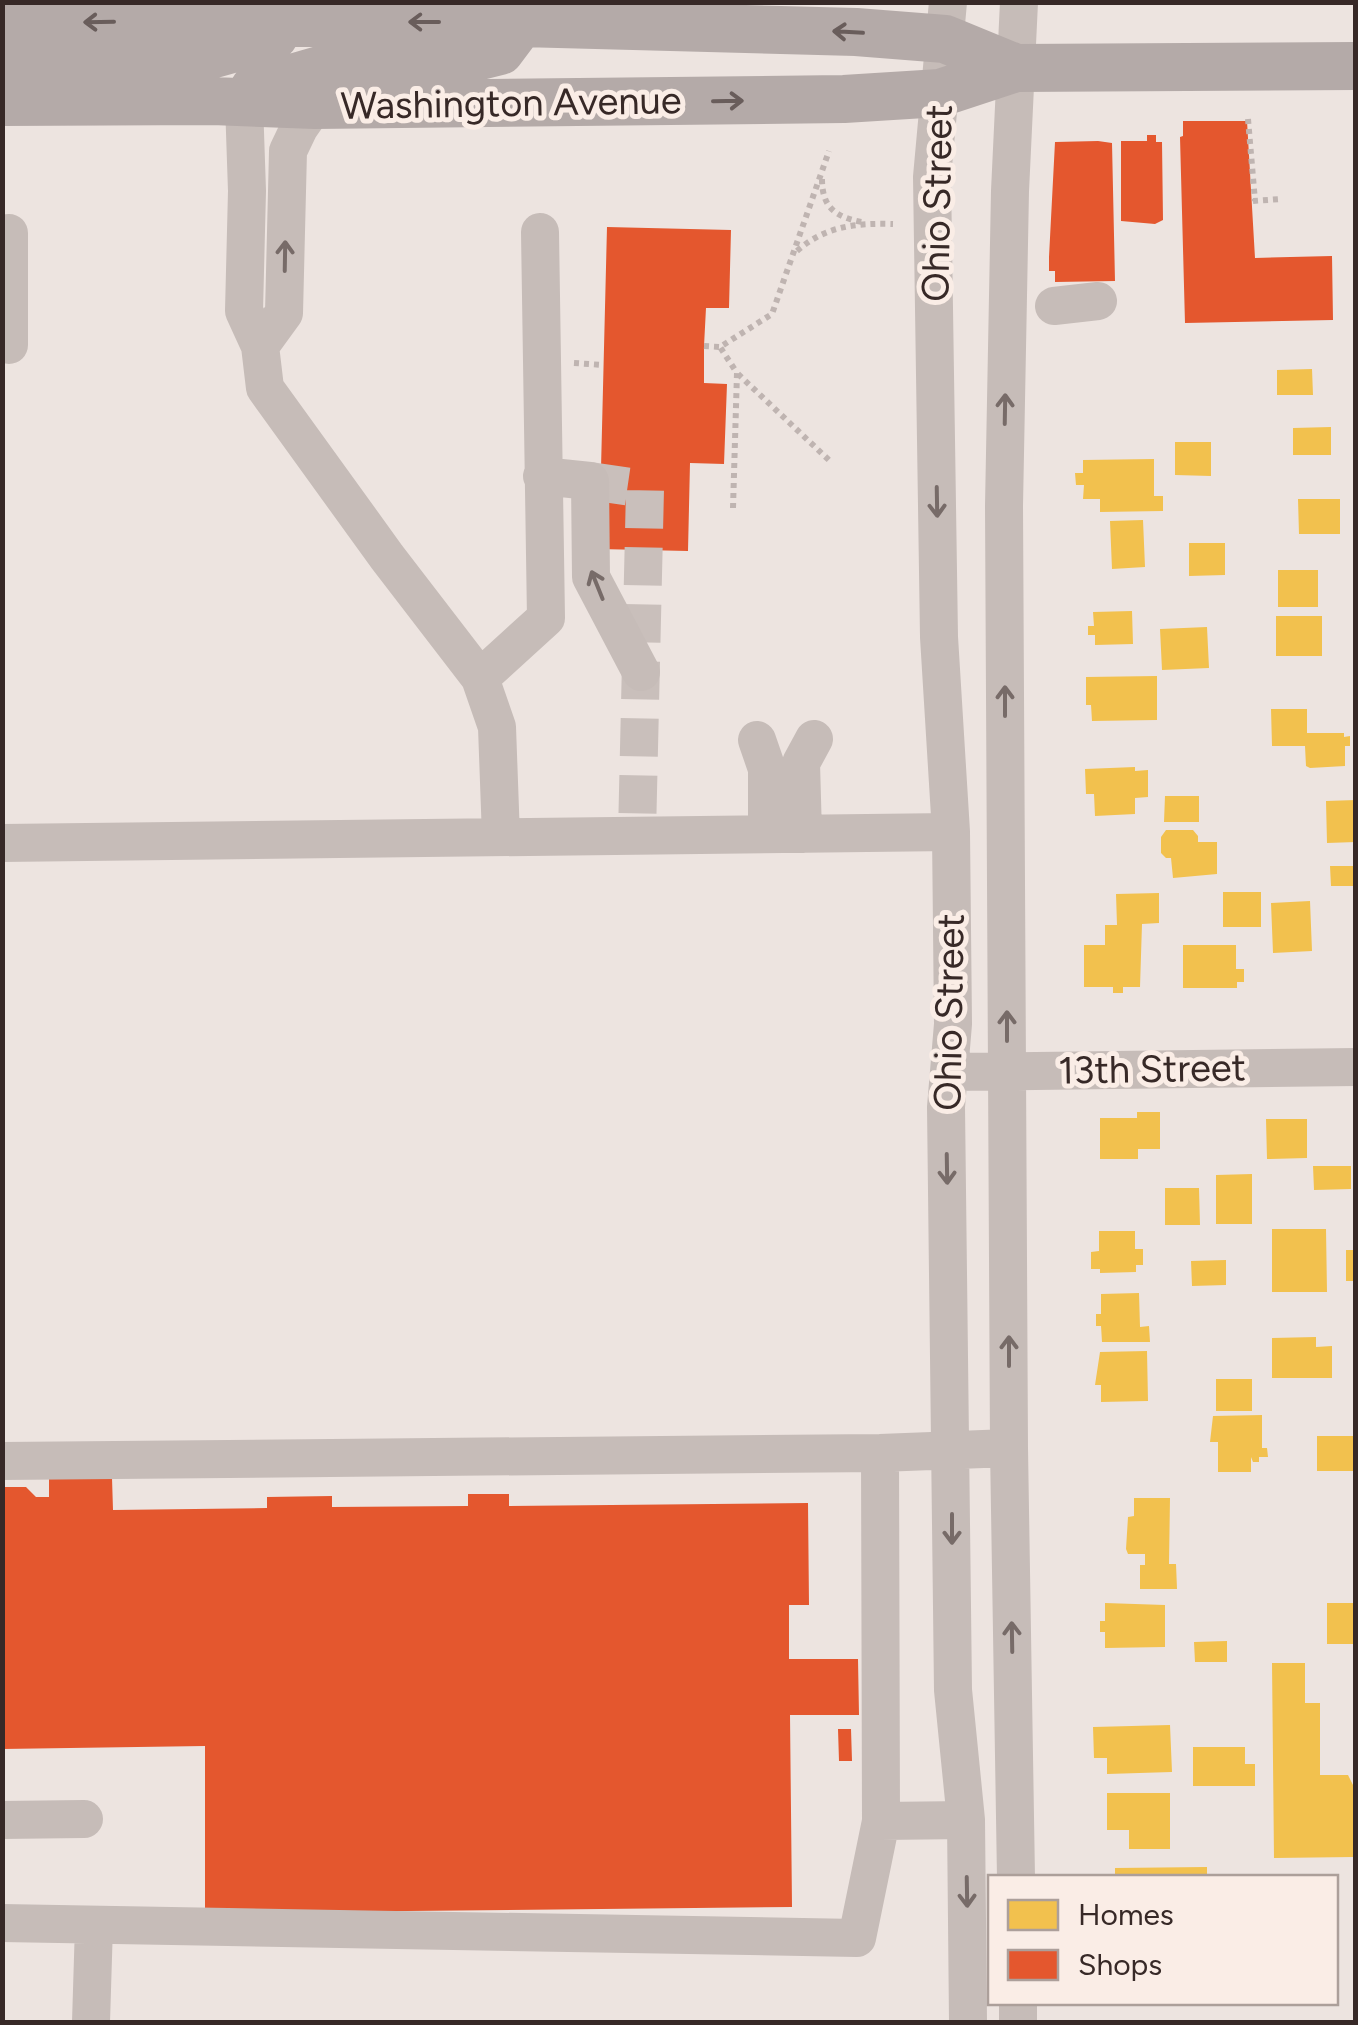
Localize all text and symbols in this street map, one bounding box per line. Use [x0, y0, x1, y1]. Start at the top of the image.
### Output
one-way arrow [83, 12, 116, 32]
one-way arrow [408, 12, 440, 32]
one-way arrow [832, 22, 864, 41]
street label: Washington Avenue [340, 77, 682, 129]
one-way arrow [712, 92, 744, 110]
street label: Ohio Street [912, 104, 962, 302]
one-way arrow [276, 240, 295, 272]
one-way arrow [996, 393, 1014, 426]
one-way arrow [928, 486, 946, 518]
one-way arrow [587, 570, 605, 601]
one-way arrow [996, 685, 1014, 718]
street label: Ohio Street [924, 913, 974, 1111]
one-way arrow [998, 1010, 1016, 1042]
street label: 13th Street [1058, 1044, 1246, 1094]
one-way arrow [938, 1152, 956, 1185]
one-way arrow [999, 1335, 1018, 1367]
one-way arrow [942, 1512, 962, 1545]
one-way arrow [1002, 1621, 1022, 1654]
legend [988, 1875, 1338, 2005]
one-way arrow [958, 1876, 976, 1908]
text: Homes [1078, 1896, 1174, 1933]
text: Shops [1078, 1946, 1162, 1983]

